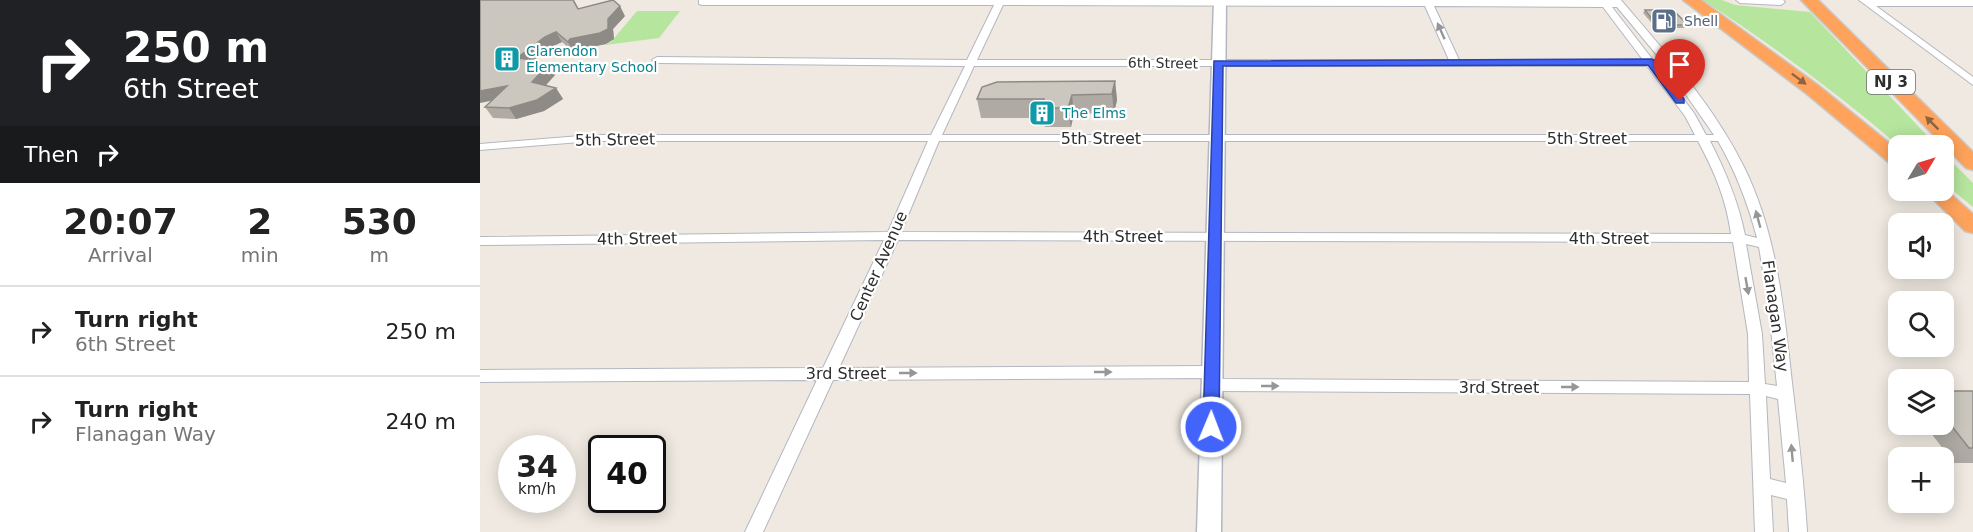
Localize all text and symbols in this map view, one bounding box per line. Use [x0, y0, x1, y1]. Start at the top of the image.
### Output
fuel station icon: Shell [1649, 6, 1679, 36]
place label: Shell [1684, 13, 1718, 29]
one-way arrow [1436, 22, 1446, 40]
text: 250 m [123, 23, 269, 72]
icon: right [24, 24, 102, 102]
pin [1654, 39, 1705, 101]
place label: Clarendon Elementary School [526, 43, 658, 75]
building icon: Clarendon Elementary School [492, 44, 522, 74]
icon: arrive [1663, 48, 1696, 81]
street label: 6th Street [1128, 54, 1199, 72]
road number: NJ 3 [1867, 70, 1915, 94]
one-way arrow [1791, 72, 1806, 84]
text: 6th Street [123, 73, 259, 104]
building icon: The Elms [1027, 98, 1057, 128]
place label: The Elms [1061, 105, 1126, 121]
one-way arrow [1924, 116, 1939, 130]
street label: 5th Street [575, 129, 655, 150]
street label: 5th Street [1061, 129, 1141, 148]
street label: 5th Street [1547, 129, 1627, 148]
north arrow [1888, 135, 1954, 201]
map controls [1888, 135, 1954, 513]
icon: right [91, 138, 124, 171]
text: Then [24, 142, 79, 167]
text: 20:07 [63, 201, 178, 242]
text: 2 [247, 201, 272, 242]
text: 530 [342, 201, 417, 242]
street label: Center Avenue [846, 208, 911, 324]
one-way arrow [1753, 209, 1762, 227]
button: sound [1888, 213, 1954, 279]
street label: 4th Street [1083, 227, 1163, 246]
street label: 4th Street [597, 228, 677, 249]
street label: 4th Street [1569, 229, 1649, 248]
text: Arrival [88, 243, 153, 267]
text: min [241, 243, 279, 267]
text: m [370, 243, 389, 267]
street label: Flanagan Way [1758, 259, 1793, 373]
one-way arrow [1743, 276, 1752, 295]
button: search [1888, 291, 1954, 357]
text: Turn right [75, 307, 198, 332]
icon: right [24, 315, 57, 348]
text: 250 m [386, 319, 456, 344]
text: 6th Street [75, 332, 175, 356]
street label: 3rd Street [806, 364, 886, 383]
one-way arrow [1094, 367, 1113, 377]
one-way arrow [899, 368, 918, 378]
button: layers [1888, 369, 1954, 435]
street label: 3rd Street [1459, 378, 1539, 397]
one-way arrow [1261, 381, 1280, 391]
one-way arrow [1561, 382, 1580, 392]
position arrow [1179, 395, 1243, 459]
text: Turn right [75, 397, 198, 422]
icon: right [24, 405, 57, 438]
text: 240 m [386, 409, 456, 434]
text: Flanagan Way [75, 422, 216, 446]
speed limit sign: 40 [588, 435, 666, 513]
one-way arrow [1787, 443, 1797, 462]
button: + [1888, 447, 1954, 513]
text: 34 [516, 449, 558, 484]
text: km/h [518, 480, 556, 498]

